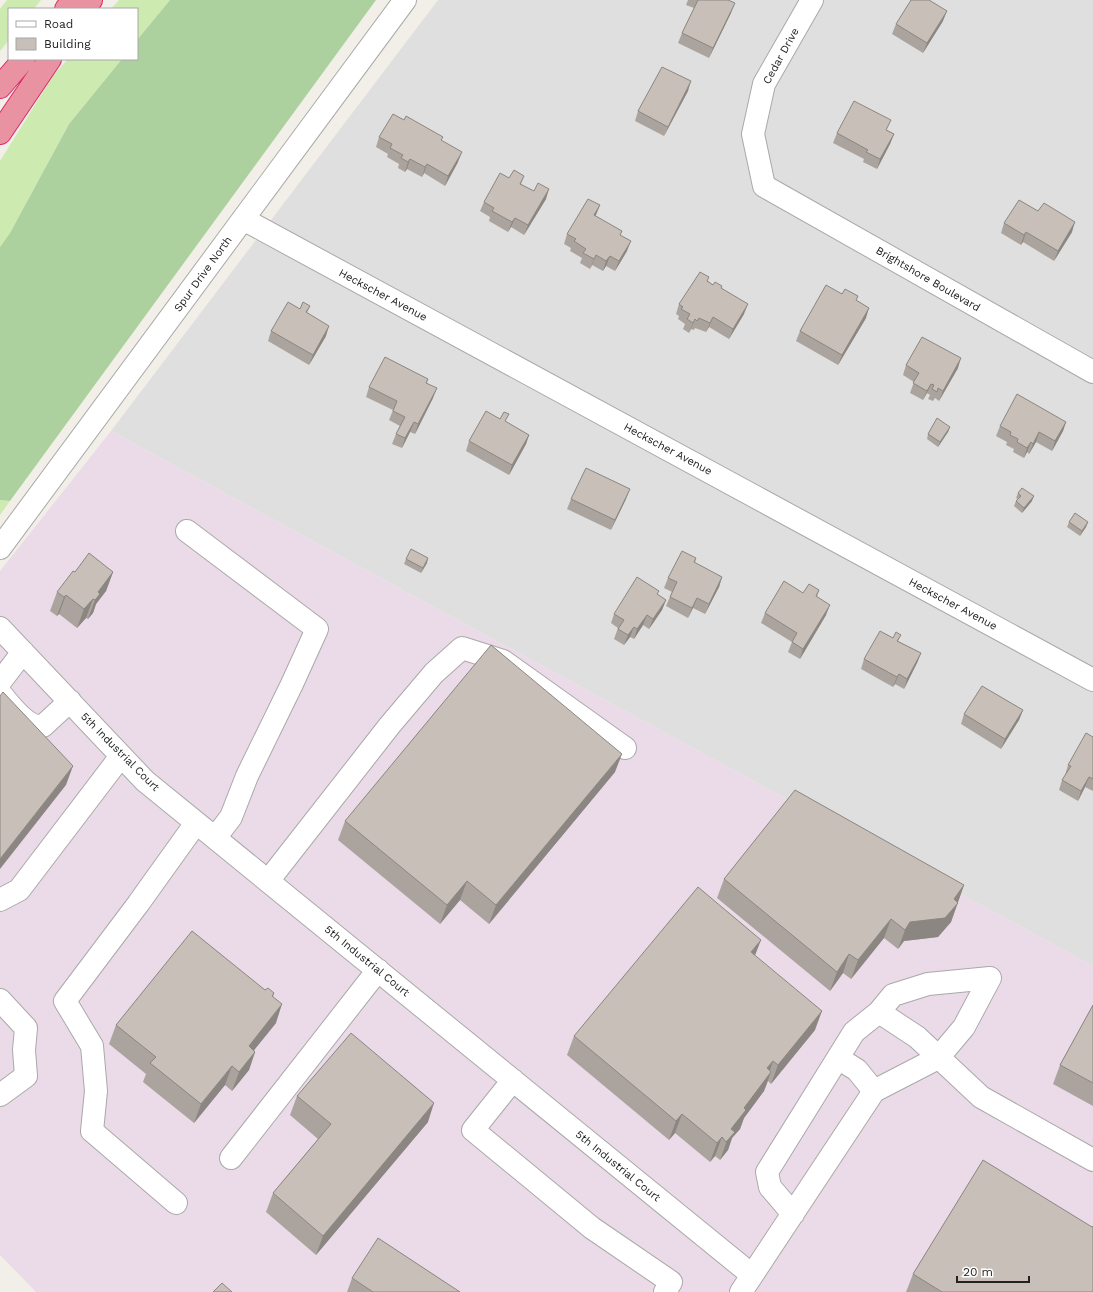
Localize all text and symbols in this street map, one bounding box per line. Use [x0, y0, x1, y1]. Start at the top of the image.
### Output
legend [8, 8, 138, 60]
text: Road [44, 17, 73, 31]
street label: Cedar Drive [760, 26, 802, 86]
text: Building [44, 37, 91, 51]
street label: Spur Drive North [171, 234, 235, 314]
street label: Brightshore Boulevard [873, 244, 983, 314]
street label: Heckscher Avenue [337, 266, 429, 324]
street label: Heckscher Avenue [622, 420, 714, 478]
street label: Heckscher Avenue [907, 575, 999, 633]
street label: 5th Industrial Court [78, 710, 162, 794]
street label: 5th Industrial Court [322, 923, 412, 1000]
street label: 5th Industrial Court [573, 1128, 663, 1205]
scale bar [957, 1258, 1029, 1284]
text: 20 m [963, 1265, 993, 1279]

